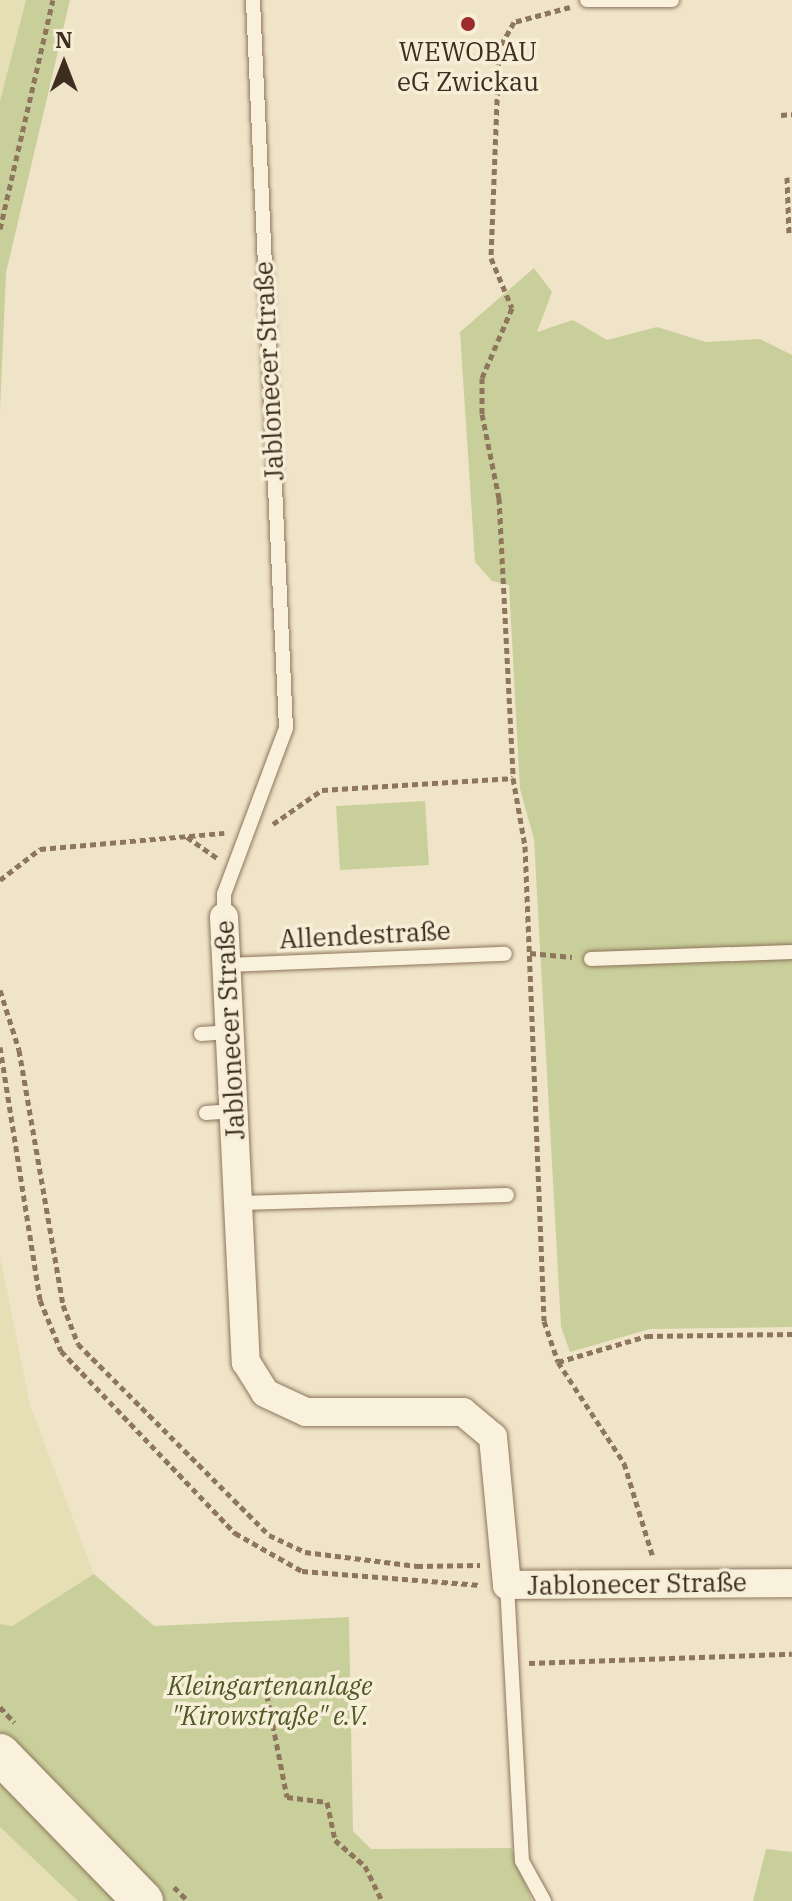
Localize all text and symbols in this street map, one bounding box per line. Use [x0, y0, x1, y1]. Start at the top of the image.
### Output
marker: WEWOBAU eG Zwickau [459, 15, 477, 33]
north arrow [24, 24, 104, 104]
text: N [55, 25, 73, 54]
place label: WEWOBAU eG Zwickau [397, 36, 539, 98]
street label: Jablonecer Straße [248, 260, 290, 482]
street label: Allendestraße [279, 915, 451, 955]
street label: Jablonecer Straße [209, 919, 251, 1141]
street label: Jablonecer Straße [527, 1566, 747, 1602]
park label: Kleingartenanlage "Kirowstraße" e.V. [167, 1670, 373, 1732]

